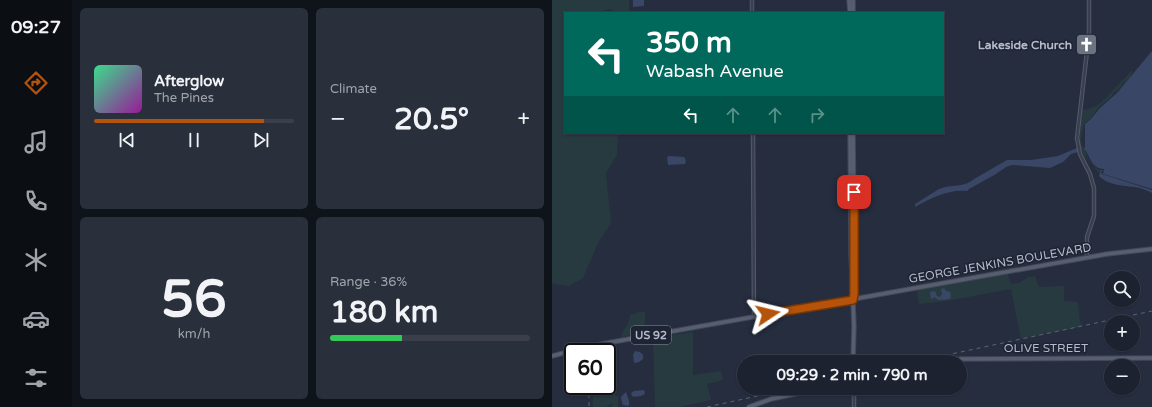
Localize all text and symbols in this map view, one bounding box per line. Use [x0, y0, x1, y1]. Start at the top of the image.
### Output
text: 09:27 [11, 16, 61, 38]
text: 350 m [646, 26, 732, 60]
icon: left [580, 28, 632, 80]
church icon: Lakeside Church [1074, 32, 1100, 58]
place label: Lakeside Church [978, 38, 1072, 52]
text: Wabash Avenue [646, 60, 784, 82]
icon: directions [22, 69, 50, 97]
text: Afterglow [154, 72, 224, 90]
text: Climate [330, 81, 377, 97]
text: The Pines [154, 90, 214, 106]
text: 20.5° [394, 101, 469, 138]
icon: left [680, 104, 702, 126]
icon: ahead [722, 104, 744, 126]
icon: ahead [764, 104, 786, 126]
icon: right [806, 104, 828, 126]
text: − [330, 106, 346, 132]
text: + [518, 106, 530, 132]
icon: music [22, 128, 50, 156]
icon: previous [116, 129, 138, 151]
icon: pause [183, 129, 205, 151]
icon: next [250, 129, 272, 151]
pin [837, 175, 871, 209]
icon: arrive [843, 181, 865, 203]
icon: phone [22, 187, 50, 215]
street label: GEORGE JENKINS BOULEVARD [908, 240, 1092, 286]
icon: climate [22, 246, 50, 274]
text: 56 [161, 268, 227, 331]
map controls [1104, 271, 1140, 395]
button: search [1104, 271, 1140, 307]
text: Range · 36% [330, 274, 407, 290]
position arrow [747, 293, 789, 335]
text: 180 km [330, 294, 438, 331]
icon: car [22, 305, 50, 333]
button: + [1104, 315, 1140, 351]
text: km/h [178, 326, 210, 342]
road number: US 92 [631, 326, 671, 344]
street label: OLIVE STREET [1004, 341, 1089, 355]
speed limit sign: 60 [564, 343, 616, 395]
button: − [1104, 359, 1140, 395]
icon: filters [22, 364, 50, 392]
text: 09:29 · 2 min · 790 m [777, 366, 927, 384]

